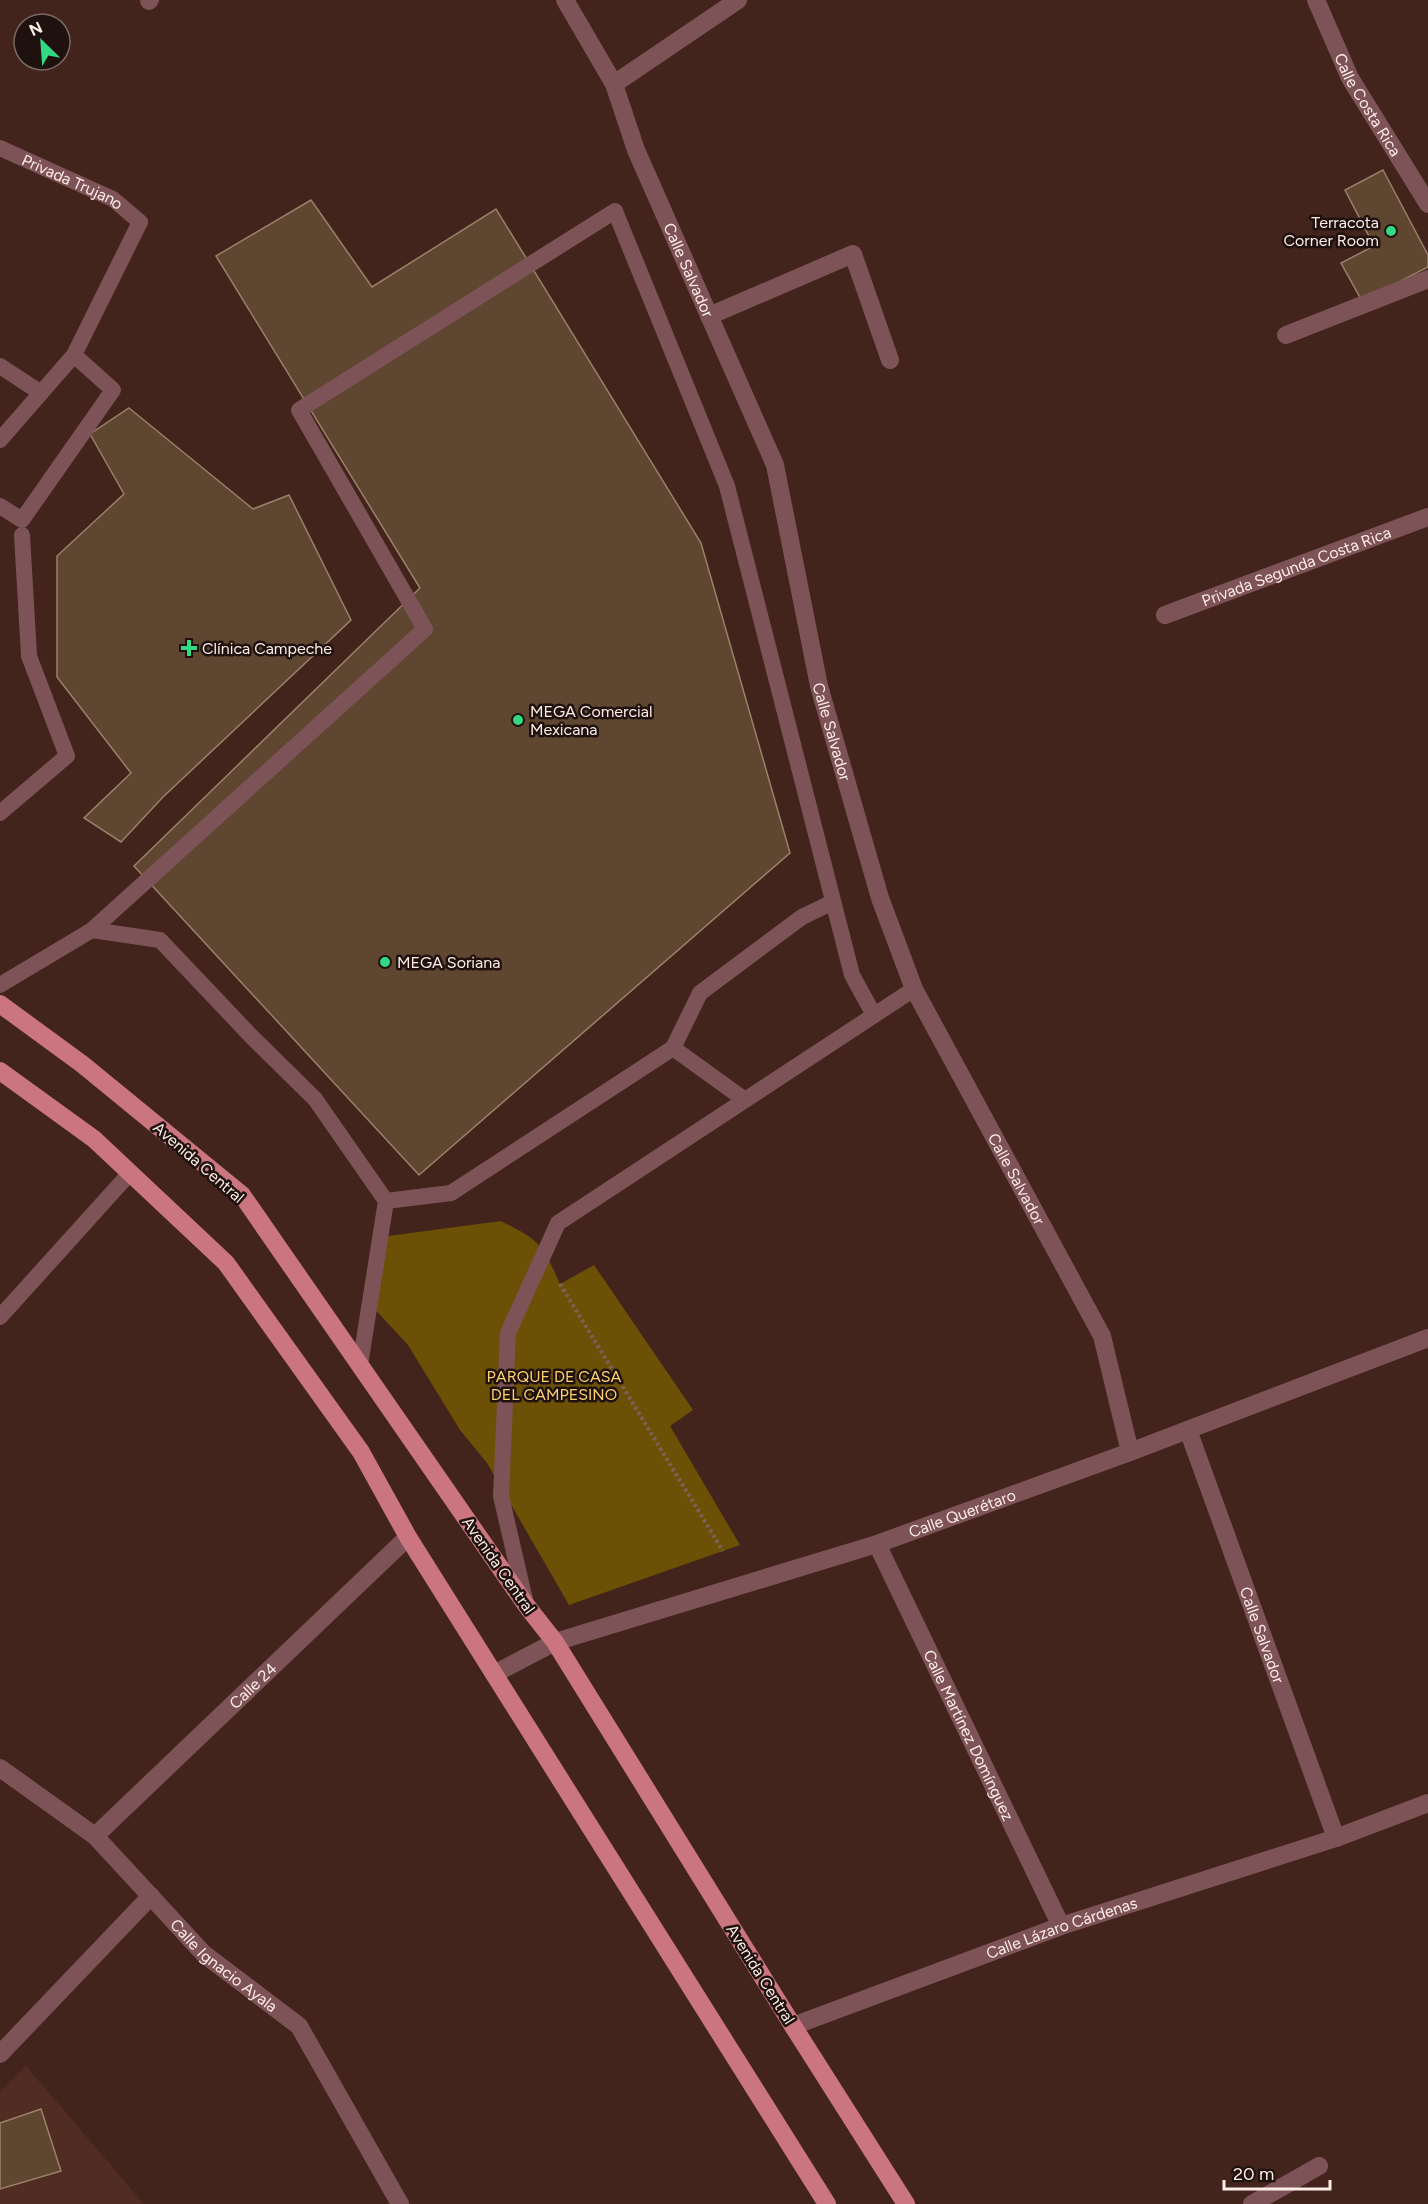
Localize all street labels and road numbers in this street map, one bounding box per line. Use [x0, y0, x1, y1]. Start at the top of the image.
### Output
street label: Calle Costa Rica [1330, 50, 1405, 160]
street label: Privada Trujano [19, 150, 127, 214]
street label: Calle Salvador [659, 220, 718, 321]
street label: Privada Segunda Costa Rica [1199, 523, 1394, 611]
street label: Calle Salvador [809, 680, 855, 784]
street label: Avenida Central [149, 1118, 248, 1207]
street label: Calle Salvador [984, 1130, 1049, 1229]
street label: Calle Querétaro [906, 1485, 1018, 1542]
street label: Avenida Central [458, 1513, 539, 1617]
street label: Calle Salvador [1236, 1584, 1288, 1687]
street label: Calle Martínez Domínguez [919, 1647, 1018, 1824]
street label: Calle 24 [225, 1659, 281, 1713]
street label: Calle Lázaro Cárdenas [984, 1893, 1139, 1963]
street label: Calle Ignacio Ayala [166, 1915, 281, 2016]
street label: Avenida Central [722, 1921, 799, 2028]

